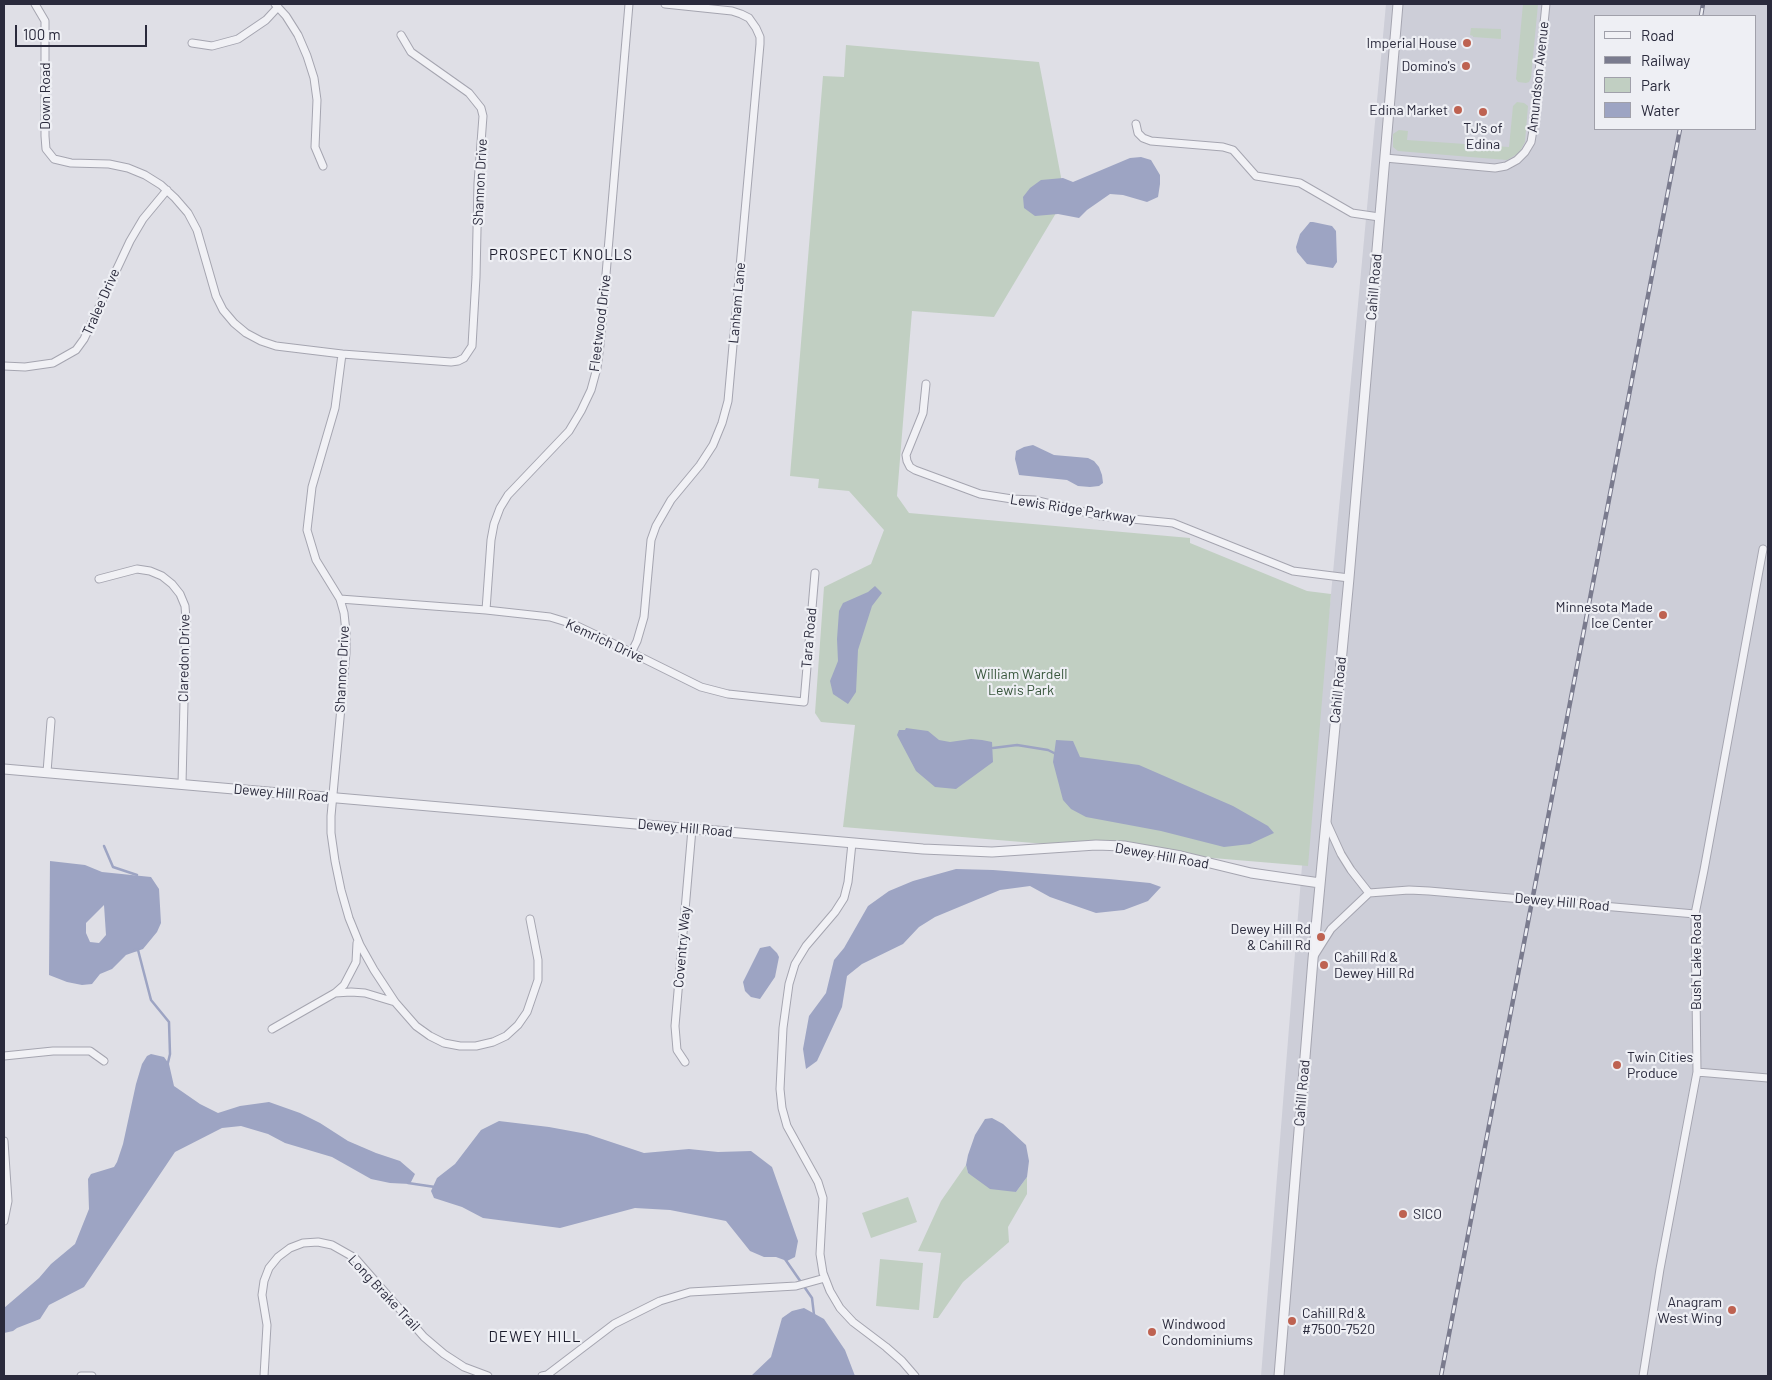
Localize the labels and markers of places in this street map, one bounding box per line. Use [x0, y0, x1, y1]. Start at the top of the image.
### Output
place label: Imperial House [1366, 35, 1457, 51]
marker: Imperial House [1461, 37, 1473, 49]
place label: Domino's [1401, 58, 1456, 74]
marker: Domino's [1460, 60, 1472, 72]
place label: Edina Market [1369, 102, 1448, 118]
marker: Edina Market [1452, 104, 1464, 116]
marker: TJ's of Edina [1477, 106, 1489, 118]
place label: TJ's of Edina [1463, 120, 1503, 152]
place label: Minnesota Made Ice Center [1555, 599, 1653, 632]
marker: Minnesota Made Ice Center [1657, 609, 1669, 621]
place label: Dewey Hill Rd & Cahill Rd [1231, 921, 1311, 954]
marker: Dewey Hill Rd & Cahill Rd [1315, 931, 1327, 943]
place label: Cahill Rd & Dewey Hill Rd [1334, 949, 1414, 982]
marker: Cahill Rd & Dewey Hill Rd [1318, 959, 1330, 971]
place label: Twin Cities Produce [1627, 1049, 1693, 1082]
marker: Twin Cities Produce [1611, 1059, 1623, 1071]
place label: SICO [1413, 1206, 1442, 1222]
marker: SICO [1397, 1208, 1409, 1220]
place label: Anagram West Wing [1658, 1294, 1722, 1326]
marker: Anagram West Wing [1726, 1304, 1738, 1316]
place label: Cahill Rd & #7500-7520 [1302, 1305, 1375, 1338]
marker: Cahill Rd & #7500-7520 [1286, 1315, 1298, 1327]
place label: Windwood Condominiums [1162, 1316, 1253, 1348]
marker: Windwood Condominiums [1146, 1326, 1158, 1338]

